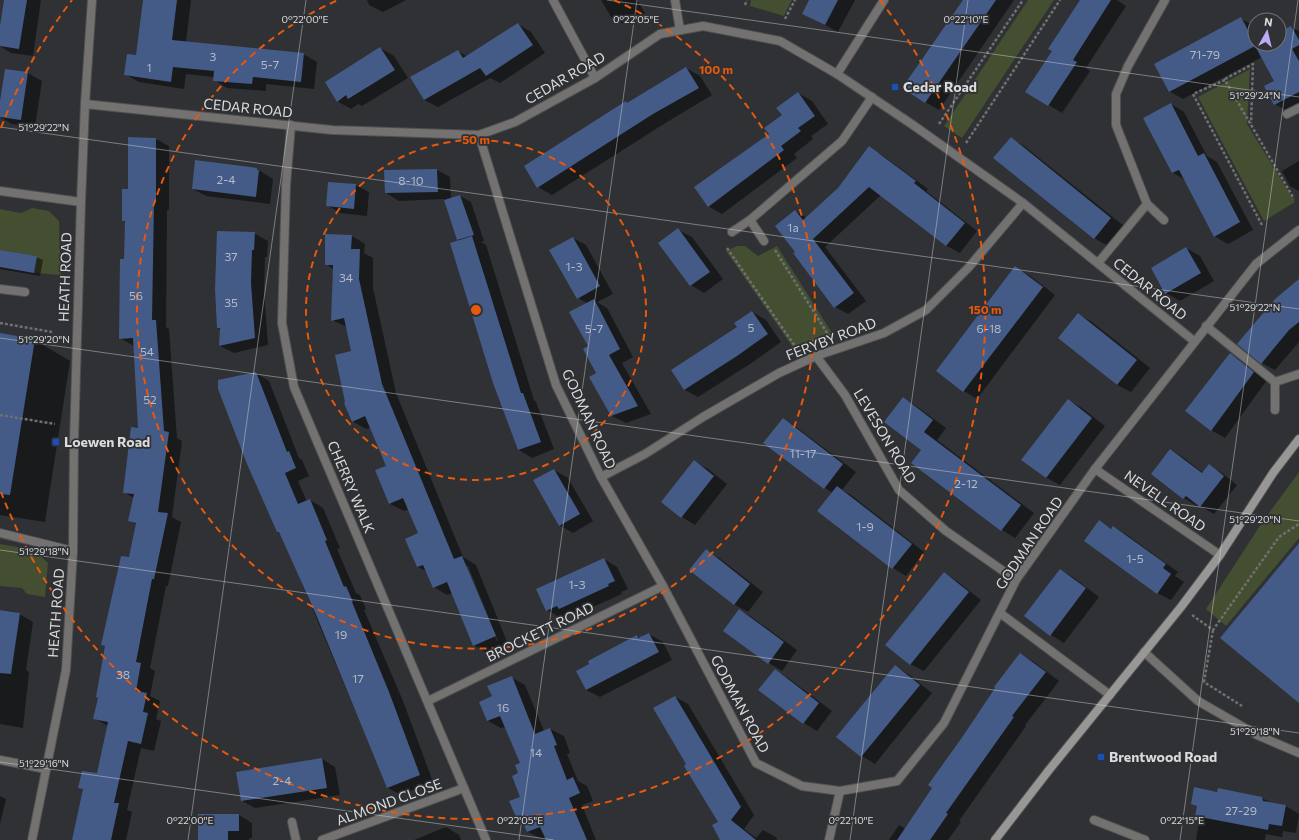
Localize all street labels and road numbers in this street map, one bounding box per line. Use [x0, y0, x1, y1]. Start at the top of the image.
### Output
street label: CEDAR ROAD [522, 48, 608, 107]
street label: CEDAR ROAD [203, 94, 294, 121]
street label: HEATH ROAD [54, 232, 75, 322]
street label: CEDAR ROAD [1110, 254, 1191, 323]
street label: FERYBY ROAD [783, 314, 878, 364]
street label: GODMAN ROAD [559, 366, 620, 471]
street label: LEVESON ROAD [851, 385, 920, 486]
street label: CHERRY WALK [324, 438, 379, 536]
street label: NEVELL ROAD [1121, 466, 1209, 535]
street label: GODMAN ROAD [991, 493, 1066, 592]
street label: HEATH ROAD [44, 568, 67, 658]
street label: BROCKETT ROAD [483, 598, 596, 665]
street label: GODMAN ROAD [708, 652, 773, 756]
street label: ALMOND CLOSE [334, 775, 444, 829]

